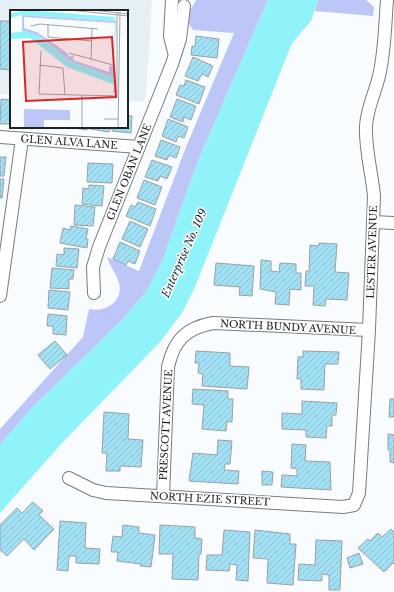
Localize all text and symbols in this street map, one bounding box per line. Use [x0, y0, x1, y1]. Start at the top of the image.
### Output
inset map [10, 10, 128, 128]
street label: GLEN OBAN LANE [104, 122, 154, 222]
street label: GLEN ALVA LANE [20, 132, 118, 152]
street label: LESTER AVENUE [364, 205, 380, 299]
water label: Enterprise No. 109 [158, 206, 210, 301]
street label: NORTH BUNDY AVENUE [220, 317, 356, 337]
street label: PRESCOTT AVENUE [157, 369, 175, 481]
street label: NORTH EZIE STREET [150, 489, 270, 509]

